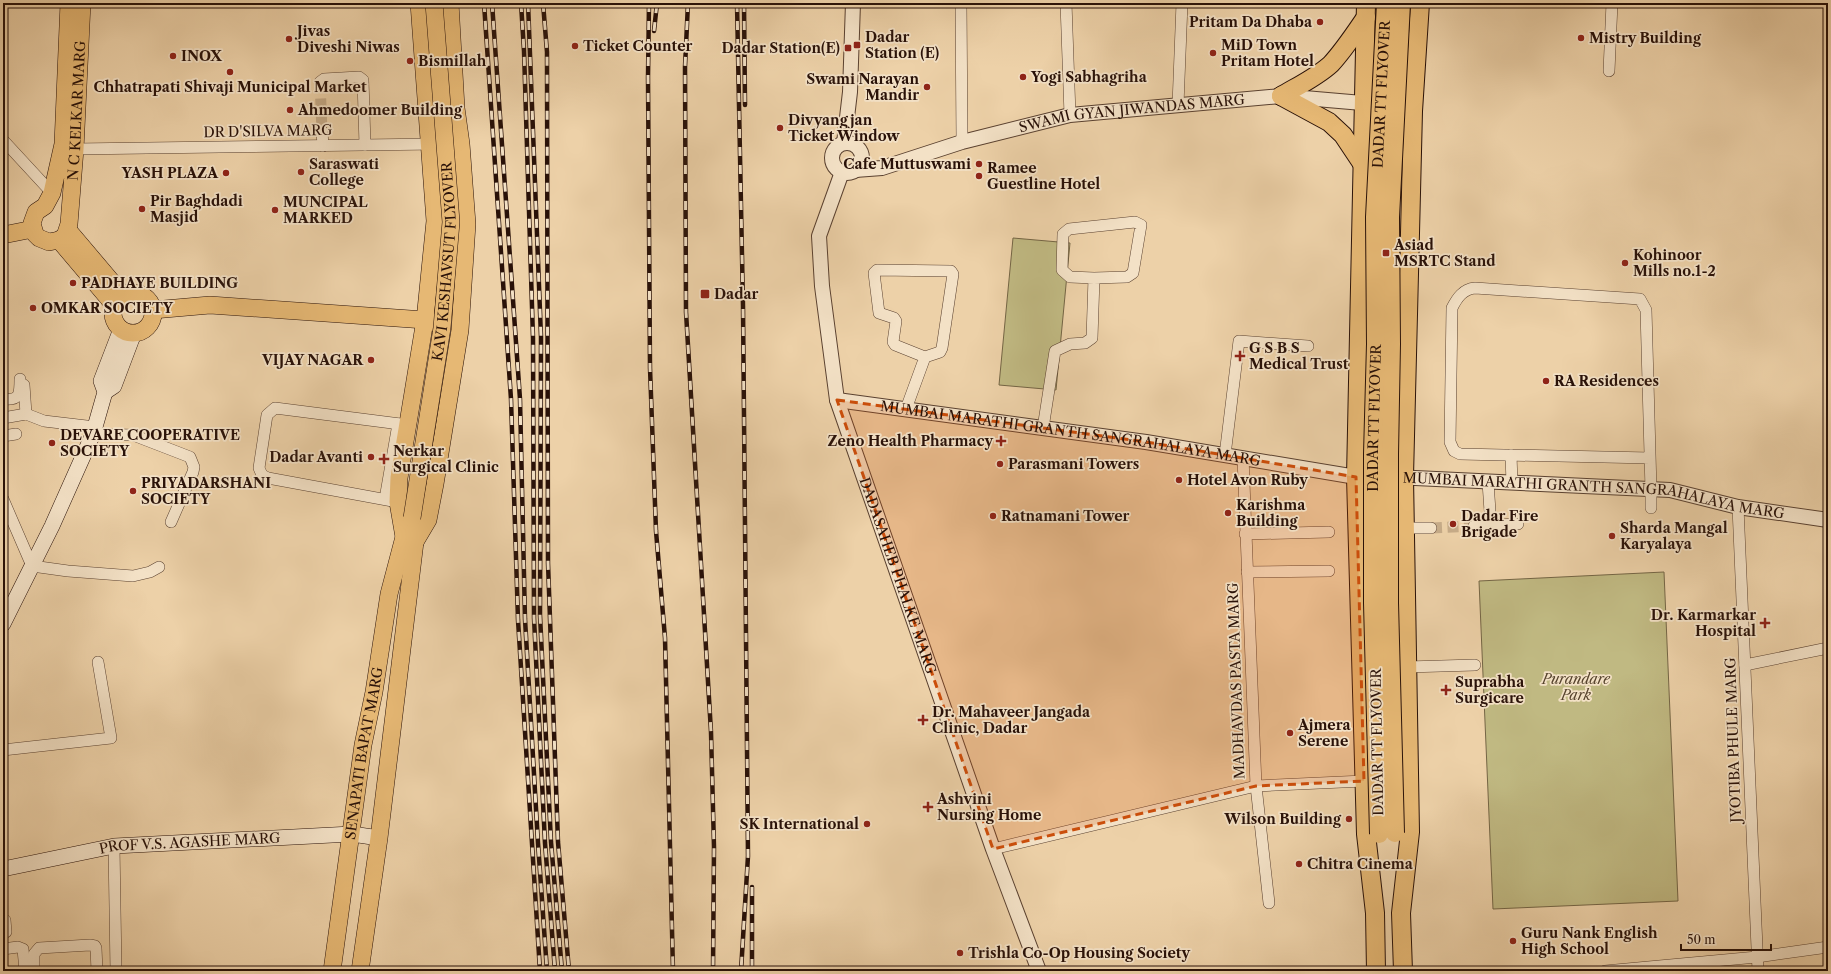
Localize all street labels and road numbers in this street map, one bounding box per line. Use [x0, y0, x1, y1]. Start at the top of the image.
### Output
street label: DADAR TT FLYOVER [1369, 19, 1394, 168]
street label: N C KELKAR MARG [63, 40, 89, 181]
street label: SWAMI GYAN JIWANDAS MARG [1017, 90, 1246, 136]
street label: DR D'SILVA MARG [203, 121, 333, 141]
street label: KAVI KESHAVSUT FLYOVER [428, 160, 460, 362]
street label: DADAR TT FLYOVER [1364, 343, 1385, 492]
street label: MUMBAI MARATHI GRANTH SANGRAHALAYA MARG [879, 397, 1262, 470]
street label: MUMBAI MARATHI GRANTH SANGRAHALAYA MARG [1402, 468, 1786, 523]
street label: DADASAHEB PHALKE MARG [856, 475, 941, 676]
street label: MADHAVDAS PASTA MARG [1224, 582, 1248, 780]
street label: JYOTIBA PHULE MARG [1721, 657, 1745, 825]
street label: SENAPATI BAPAT MARG [341, 666, 387, 841]
street label: DADAR TT FLYOVER [1367, 667, 1387, 816]
street label: PROF V.S. AGASHE MARG [97, 829, 281, 858]

